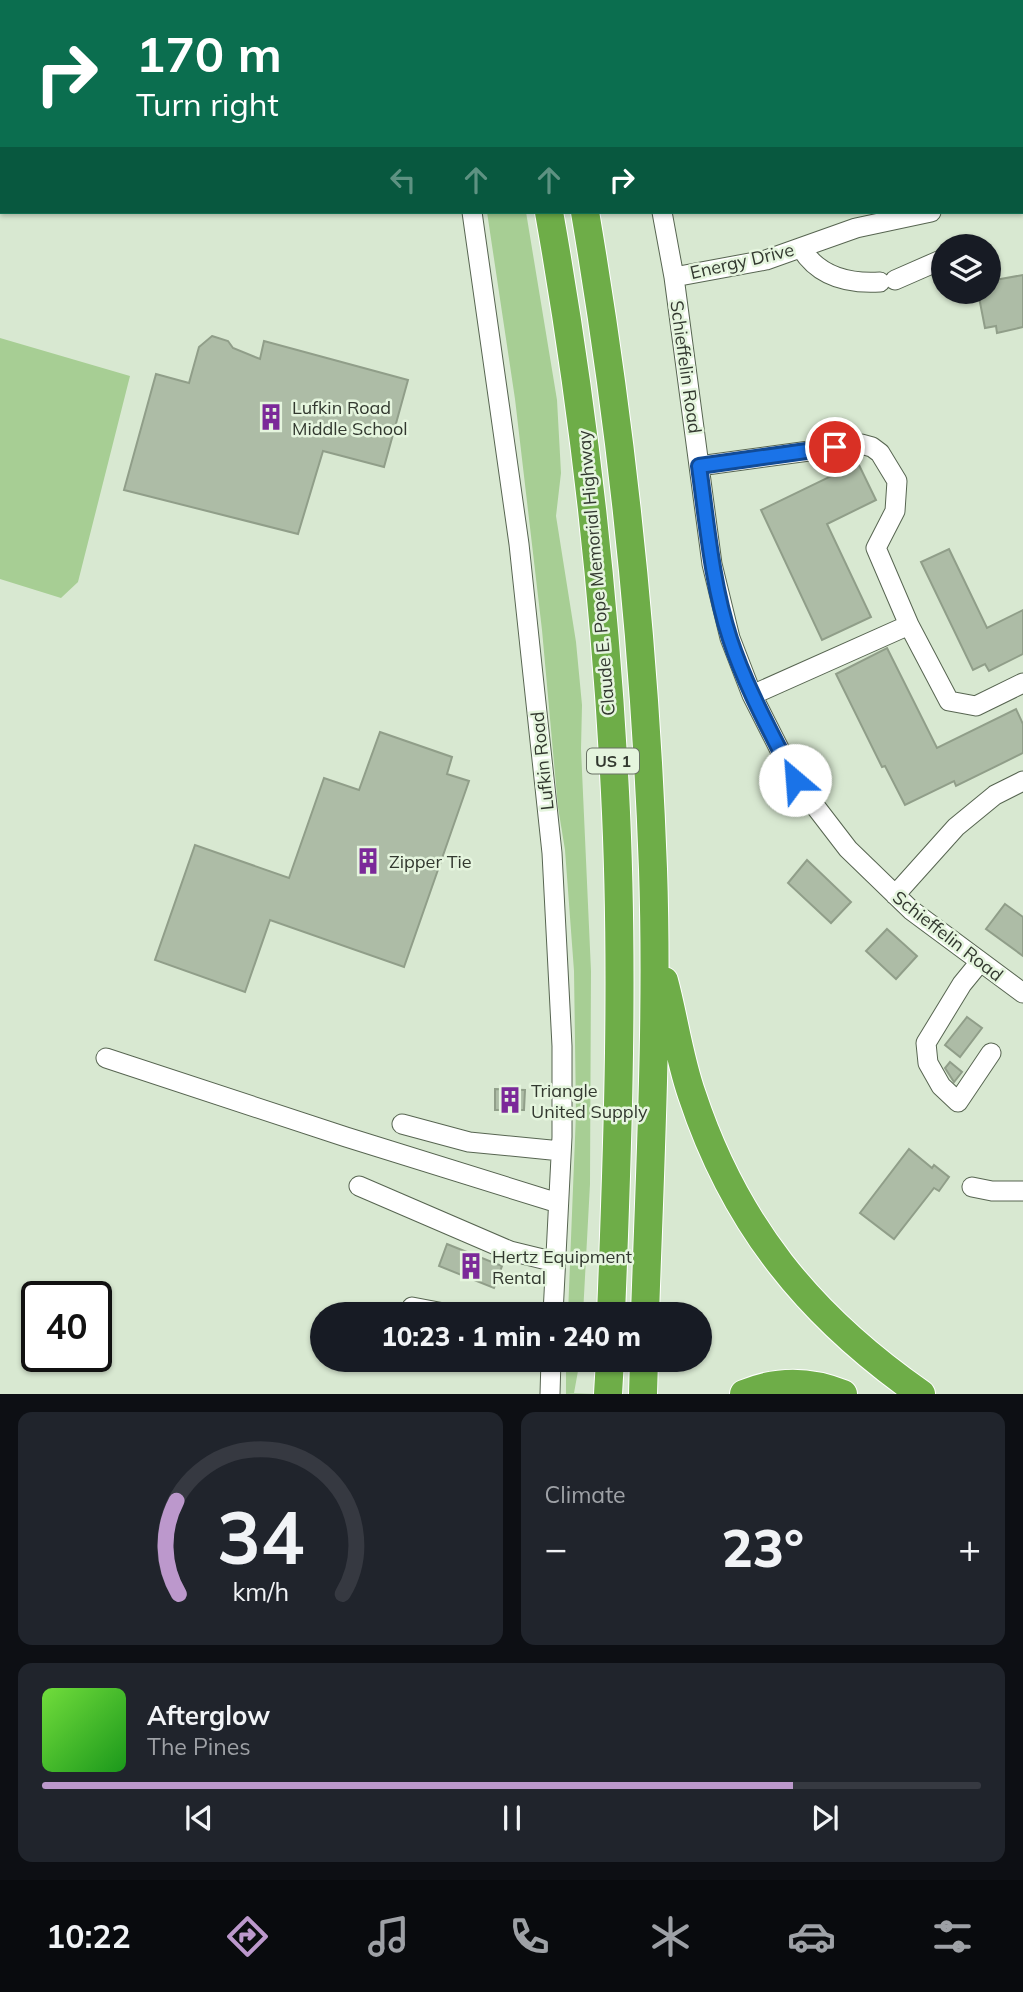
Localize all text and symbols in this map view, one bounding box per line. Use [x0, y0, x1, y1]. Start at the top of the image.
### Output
text: 170 m [136, 23, 282, 84]
icon: right [21, 28, 112, 119]
text: Turn right [136, 84, 279, 124]
icon: left [384, 161, 422, 199]
icon: ahead [457, 161, 495, 199]
icon: ahead [530, 161, 568, 199]
icon: right [603, 161, 641, 199]
map controls [931, 234, 1001, 304]
button: layers [931, 234, 1001, 304]
street label: Energy Drive [688, 238, 796, 284]
street label: Schieffelin Road [665, 299, 707, 435]
place label: Lufkin Road Middle School [292, 396, 408, 440]
building icon: Lufkin Road Middle School [256, 402, 286, 432]
pin [805, 417, 865, 477]
icon: arrive [816, 428, 854, 466]
street label: Claude E. Pope Memorial Highway [572, 429, 620, 717]
street label: Lufkin Road [525, 711, 559, 811]
position arrow [758, 743, 832, 817]
road number: US 1 [587, 748, 639, 774]
building icon: Zipper Tie [353, 846, 383, 876]
place label: Zipper Tie [389, 850, 472, 873]
street label: Schieffelin Road [888, 886, 1008, 986]
place label: Triangle United Supply [531, 1079, 648, 1123]
building icon: Triangle United Supply [495, 1085, 525, 1115]
place label: Hertz Equipment Rental [492, 1245, 632, 1289]
building icon: Hertz Equipment Rental [456, 1251, 486, 1281]
speed limit sign: 40 [21, 1281, 112, 1372]
text: 10:23 · 1 min · 240 m [381, 1320, 641, 1353]
text: Climate [545, 1480, 626, 1509]
text: 34 [217, 1492, 304, 1583]
text: 23° [722, 1515, 804, 1580]
text: − [545, 1524, 567, 1572]
text: + [958, 1524, 981, 1572]
text: km/h [232, 1576, 289, 1607]
text: Afterglow [147, 1699, 270, 1732]
text: The Pines [147, 1732, 251, 1761]
icon: previous [180, 1799, 218, 1837]
icon: pause [493, 1799, 531, 1837]
icon: next [806, 1799, 844, 1837]
icon: directions [223, 1912, 272, 1961]
icon: music [364, 1912, 413, 1961]
icon: phone [505, 1912, 554, 1961]
icon: climate [646, 1912, 695, 1961]
icon: car [787, 1912, 836, 1961]
icon: filters [928, 1912, 977, 1961]
text: 10:22 [46, 1916, 131, 1956]

